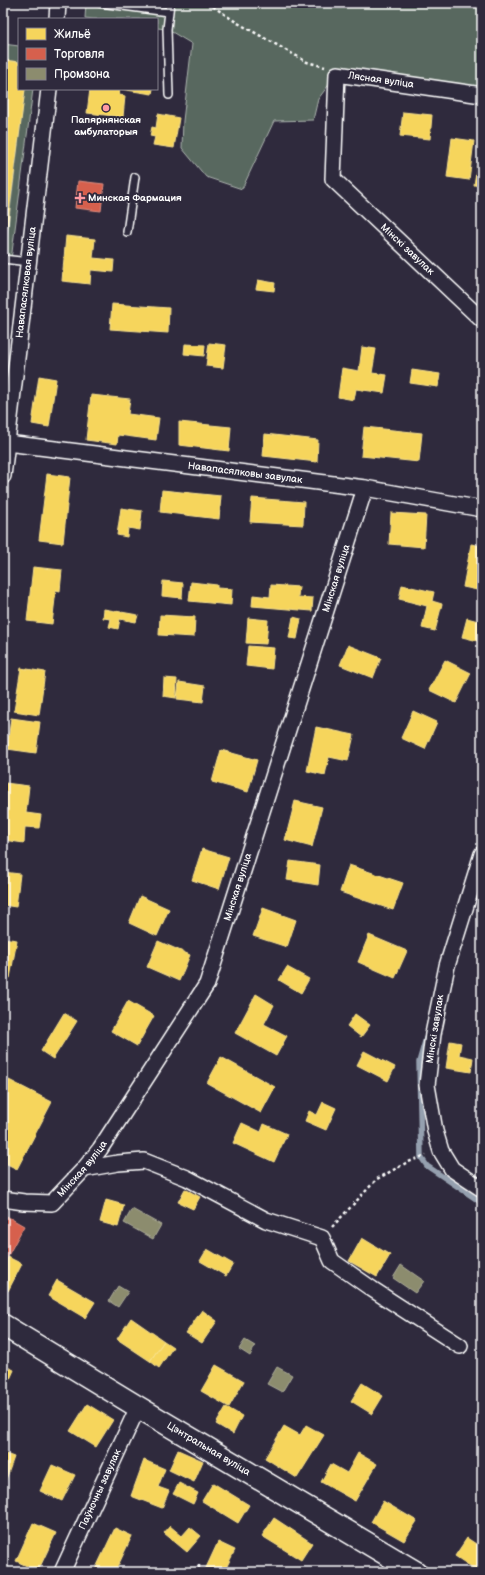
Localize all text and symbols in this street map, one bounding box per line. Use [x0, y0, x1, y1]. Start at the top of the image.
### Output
legend [18, 18, 158, 90]
text: Жильё [54, 27, 91, 42]
text: Торговля [54, 47, 105, 62]
text: Промзона [54, 67, 110, 82]
street label: Лясная вуліца [346, 69, 415, 91]
marker: Папярнянская амбулаторыя [101, 103, 111, 113]
place label: Папярнянская амбулаторыя [71, 114, 141, 138]
place label: Минская Фармация [88, 192, 182, 204]
marker: Минская Фармация [75, 193, 85, 203]
street label: Мінскі завулак [378, 221, 437, 278]
street label: Навапасялковая вуліца [13, 226, 39, 339]
street label: Навапасялковы завулак [187, 460, 304, 486]
street label: Мінская вуліца [320, 543, 353, 614]
street label: Мінская вуліца [221, 851, 254, 922]
street label: Мінскі завулак [424, 993, 446, 1064]
street label: Мінская вуліца [55, 1138, 110, 1199]
street label: Цэнтральная вуліца [165, 1419, 253, 1478]
street label: Паўночны завулак [76, 1447, 124, 1531]

